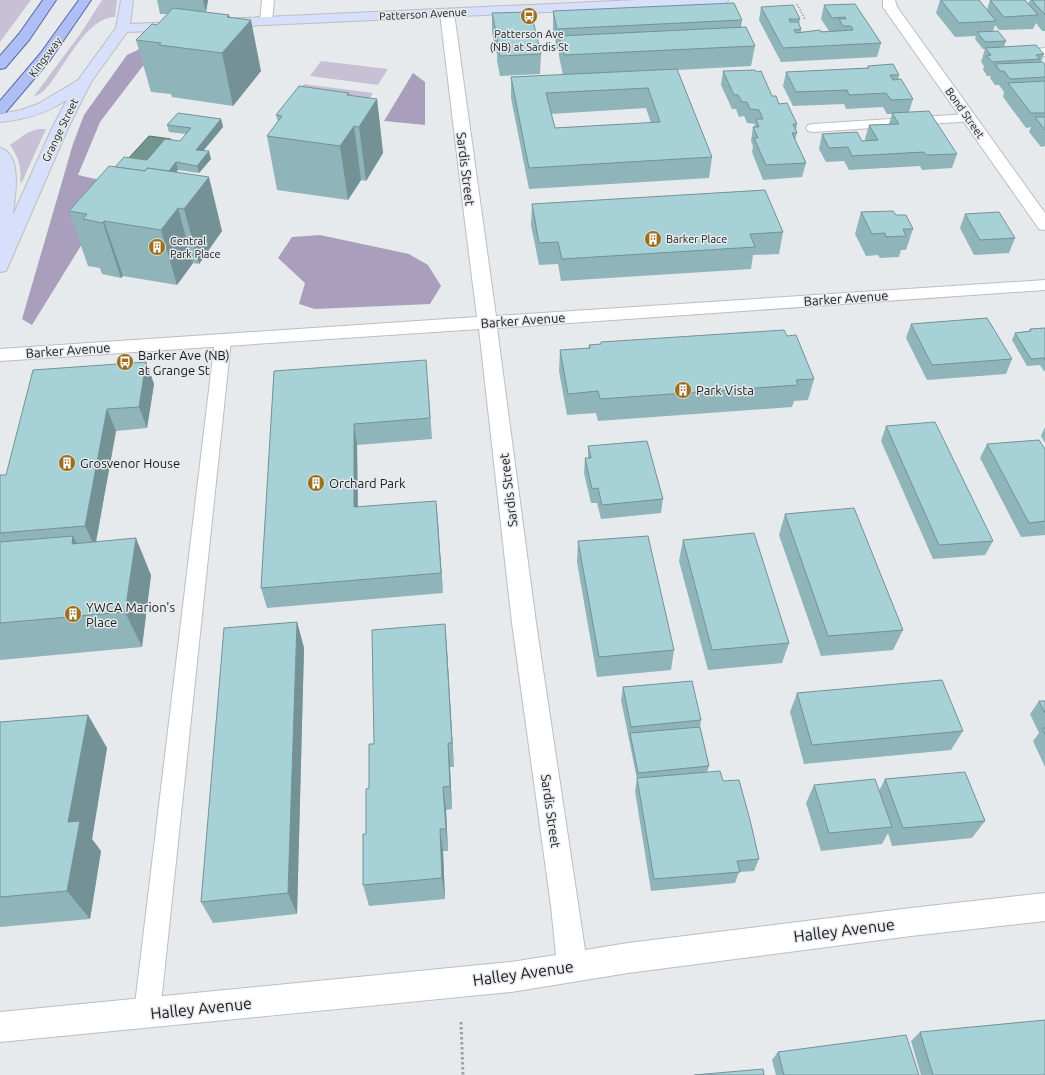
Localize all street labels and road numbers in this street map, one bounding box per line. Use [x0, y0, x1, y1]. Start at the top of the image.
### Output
street label: Patterson Avenue [379, 6, 467, 22]
street label: Kingsway [26, 34, 64, 79]
street label: Bond Street [943, 85, 987, 141]
street label: Grange Street [39, 96, 81, 164]
street label: Sardis Street [455, 131, 477, 207]
street label: Barker Avenue [803, 288, 889, 308]
street label: Barker Avenue [480, 310, 566, 330]
street label: Barker Avenue [25, 340, 111, 360]
street label: Sardis Street [497, 452, 519, 528]
street label: Sardis Street [539, 773, 563, 849]
street label: Halley Avenue [792, 915, 896, 945]
street label: Halley Avenue [471, 957, 575, 989]
street label: Halley Avenue [149, 994, 253, 1022]

